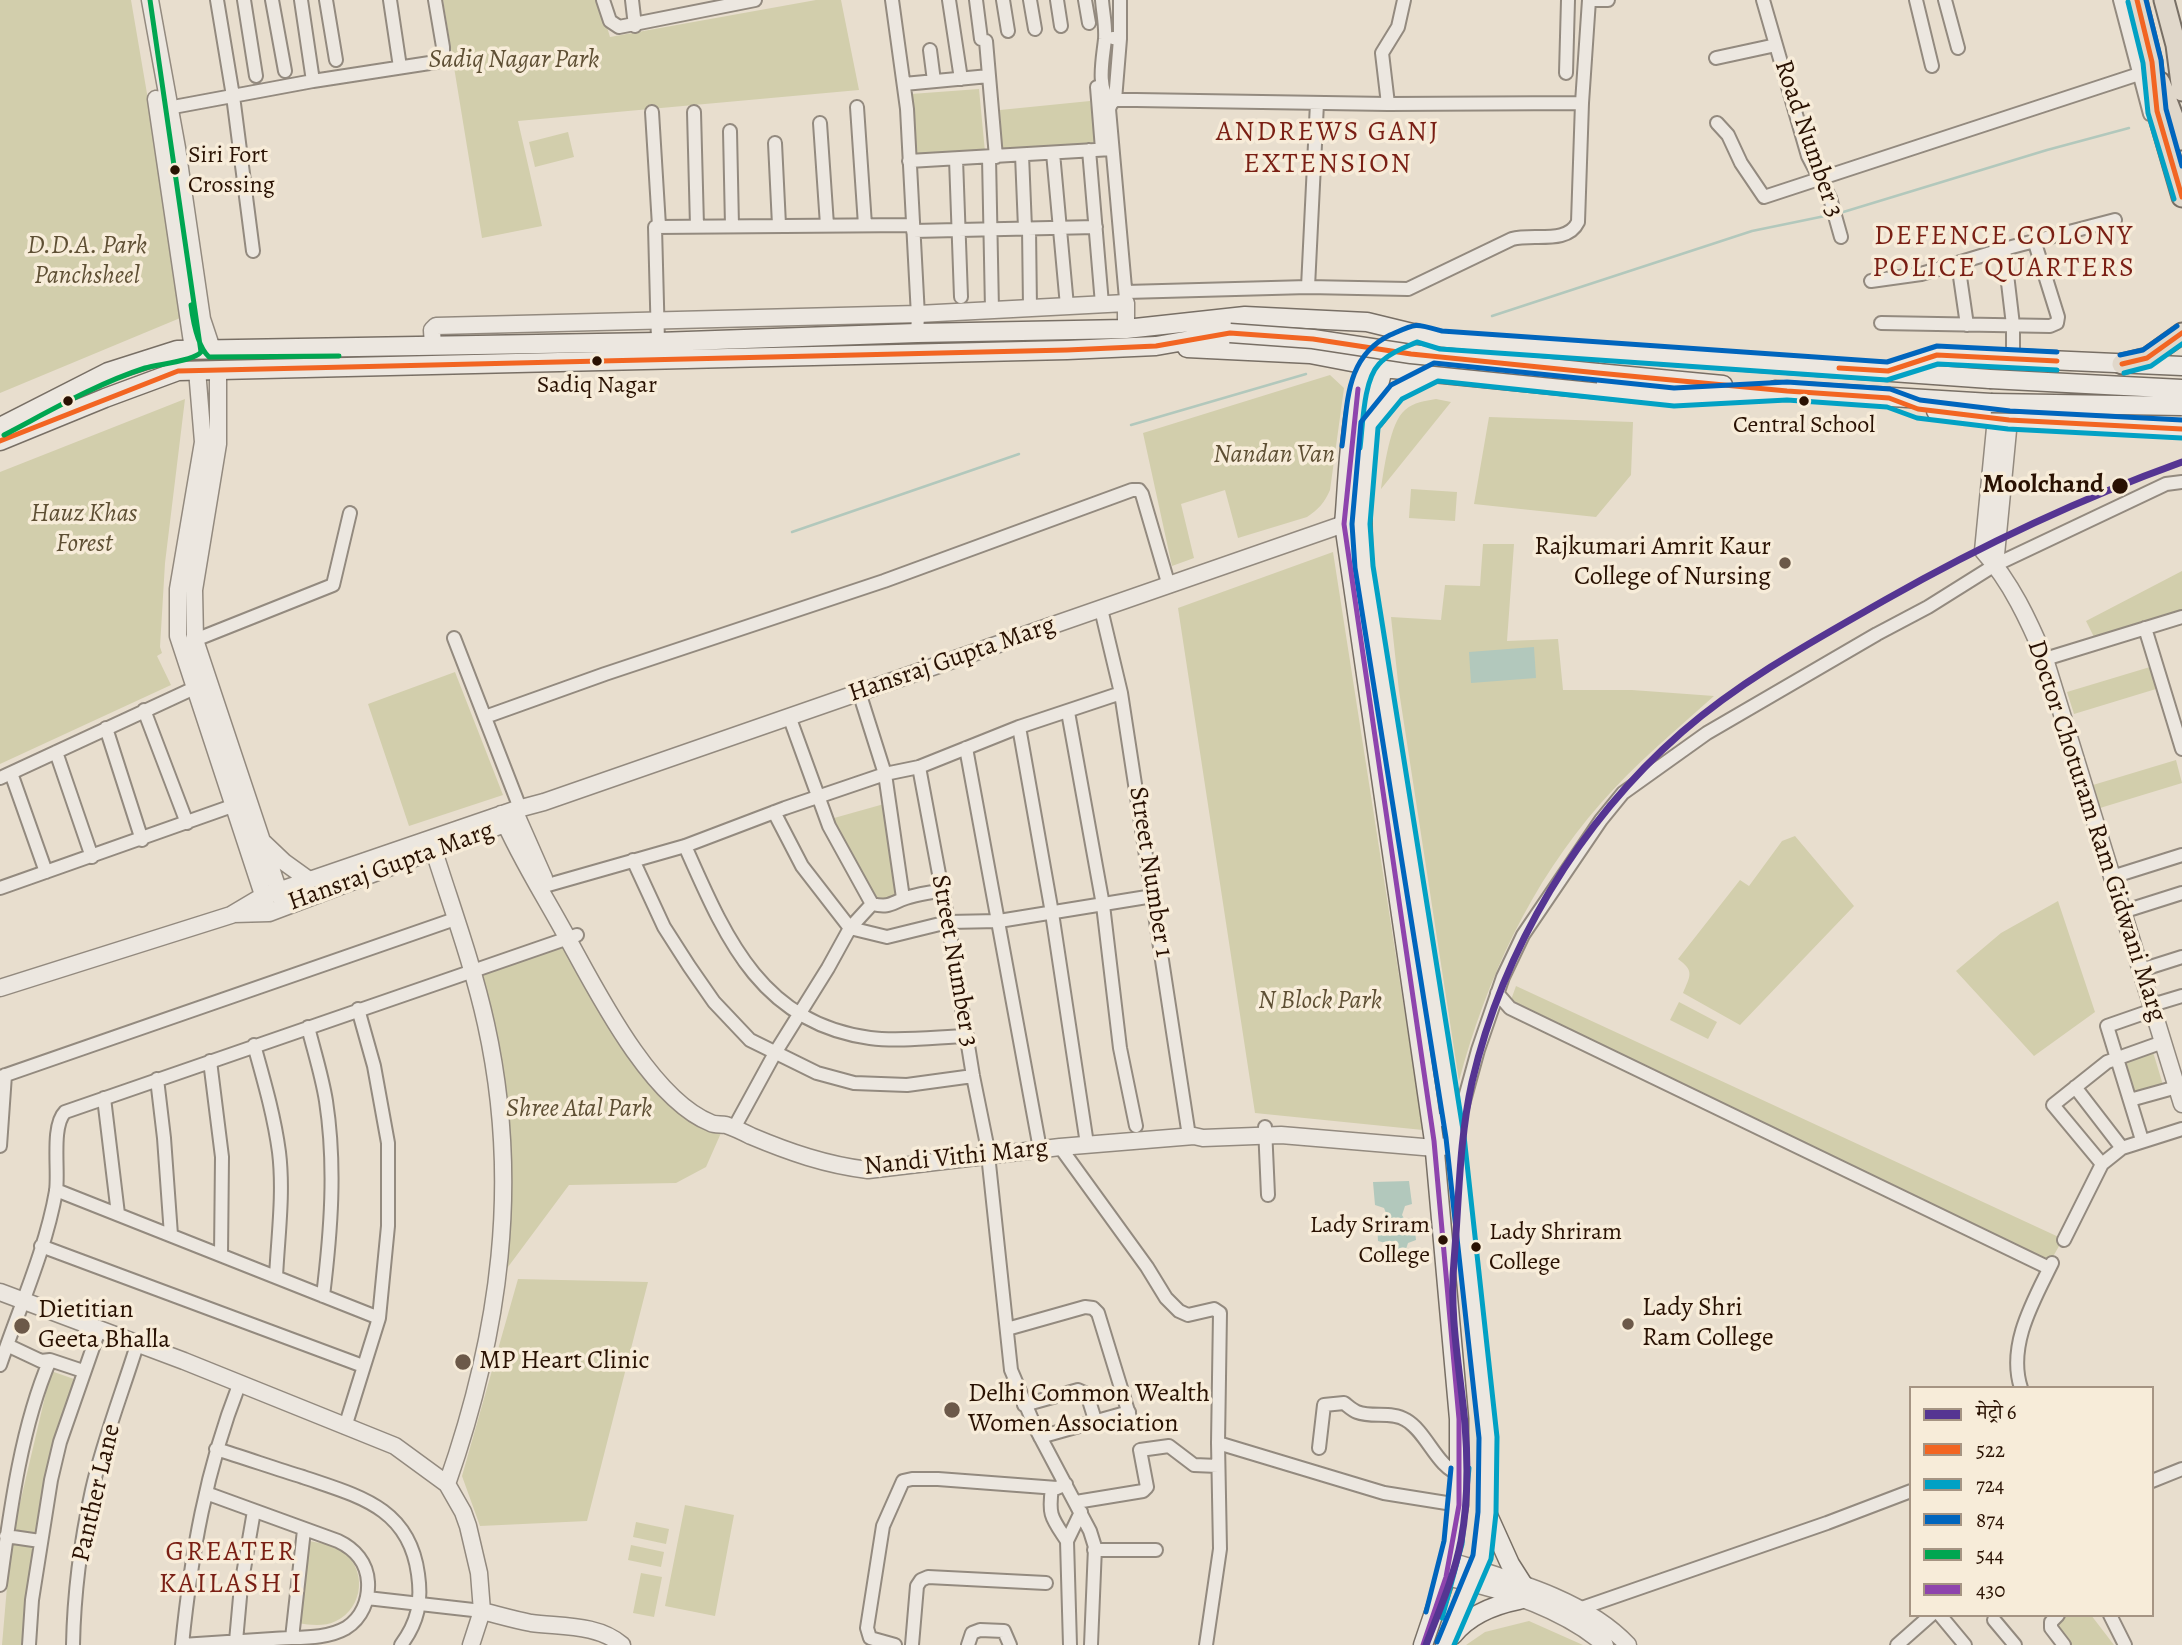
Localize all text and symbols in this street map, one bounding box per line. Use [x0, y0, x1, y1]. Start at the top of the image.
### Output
park label: Sadiq Nagar Park [429, 45, 599, 77]
street label: Road Number 3 [1766, 56, 1850, 222]
district label: ANDREWS GANJ EXTENSION [1217, 116, 1439, 182]
place label: Siri Fort Crossing [188, 142, 275, 198]
marker: Siri Fort Crossing [168, 163, 182, 177]
district label: DEFENCE COLONY POLICE QUARTERS [1874, 220, 2134, 286]
park label: D.D.A. Park Panchsheel [27, 231, 147, 292]
marker: Sadiq Nagar [590, 354, 604, 368]
place label: Sadiq Nagar [537, 372, 657, 400]
unlabelled marker [61, 394, 75, 408]
marker: Central School [1797, 394, 1811, 408]
place label: Central School [1733, 412, 1875, 440]
park label: Nandan Van [1213, 440, 1335, 472]
place label: Moolchand [1983, 470, 2104, 502]
marker: Moolchand [2110, 476, 2130, 496]
park label: Hauz Khas Forest [31, 499, 137, 560]
place label: Rajkumari Amrit Kaur College of Nursing [1534, 532, 1771, 594]
marker: Rajkumari Amrit Kaur College of Nursing [1777, 555, 1793, 571]
street label: Hansraj Gupta Marg [844, 610, 1060, 710]
street label: Doctor Choturam Ram Gidwani Marg [2019, 636, 2173, 1026]
street label: Street Number 1 [1121, 784, 1179, 960]
street label: Hansraj Gupta Marg [284, 815, 498, 919]
street label: Street Number 3 [924, 872, 984, 1050]
park label: N Block Park [1258, 986, 1382, 1018]
park label: Shree Atal Park [506, 1094, 652, 1126]
street label: Nandi Vithi Marg [862, 1133, 1050, 1183]
place label: Lady Sriram College [1310, 1212, 1430, 1268]
place label: Lady Shriram College [1489, 1219, 1622, 1275]
marker: Lady Sriram College [1436, 1233, 1450, 1247]
marker: Lady Shriram College [1469, 1240, 1483, 1254]
place label: Lady Shri Ram College [1642, 1293, 1774, 1354]
place label: Dietitian Geeta Bhalla [38, 1295, 170, 1356]
marker: Dietitian Geeta Bhalla [12, 1316, 32, 1336]
marker: Lady Shri Ram College [1620, 1316, 1636, 1332]
place label: MP Heart Clinic [479, 1346, 650, 1378]
marker: MP Heart Clinic [453, 1352, 473, 1372]
place label: Delhi Common Wealth Women Association [968, 1379, 1210, 1440]
legend [1909, 1386, 2154, 1617]
text: मेट्रो 6 [1976, 1398, 2016, 1426]
marker: Delhi Common Wealth Women Association [942, 1400, 962, 1420]
street label: Panther Lane [66, 1421, 128, 1565]
text: 522 [1976, 1436, 2005, 1464]
text: 724 [1976, 1471, 2004, 1499]
text: 874 [1976, 1506, 2005, 1534]
district label: GREATER KAILASH I [160, 1536, 302, 1602]
text: 544 [1976, 1541, 2004, 1569]
text: 430 [1976, 1576, 2005, 1604]

